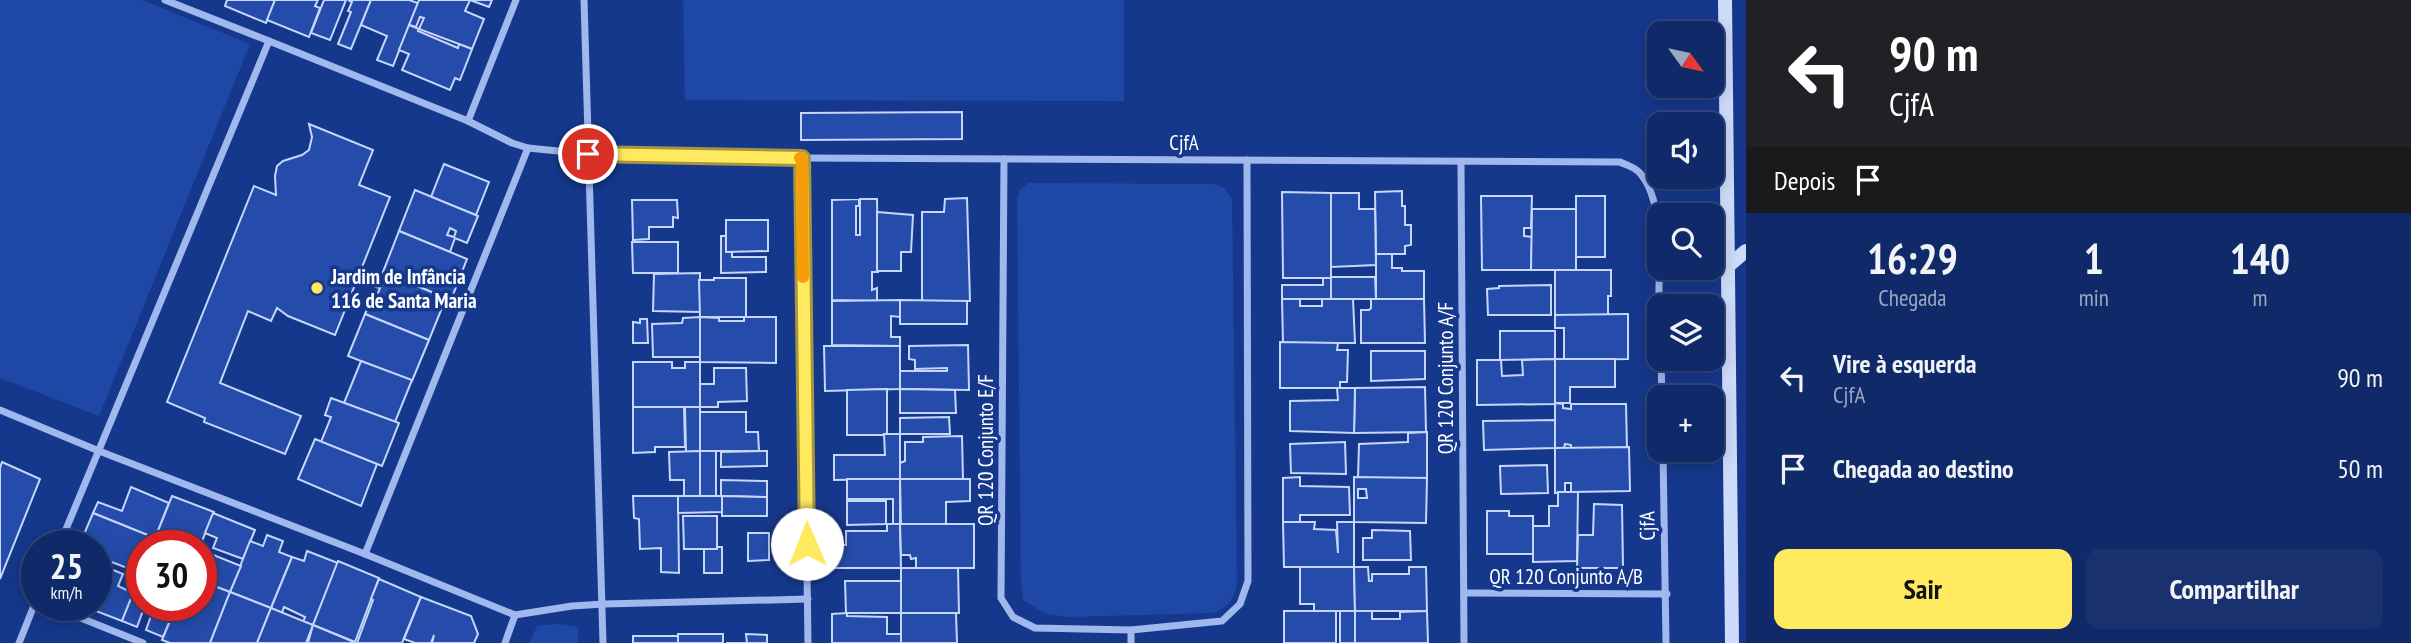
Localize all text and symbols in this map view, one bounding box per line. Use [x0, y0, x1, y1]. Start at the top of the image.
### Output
north arrow [1647, 21, 1724, 98]
map controls [1647, 21, 1724, 462]
text: 90 m [1889, 21, 1978, 85]
icon: left [1774, 28, 1865, 119]
text: CjfA [1889, 83, 1934, 125]
button: sound [1647, 112, 1724, 189]
pin [558, 124, 618, 184]
street label: CjfA [1169, 129, 1199, 156]
icon: arrive [569, 135, 607, 173]
icon: arrive [1849, 161, 1887, 199]
text: Depois [1774, 164, 1835, 197]
button: search [1647, 203, 1724, 280]
text: 16:29 [1867, 231, 1958, 286]
text: 1 [2084, 231, 2104, 286]
text: 140 [2230, 231, 2290, 286]
place label: Jardim de Infância 116 de Santa Maria [330, 263, 477, 314]
marker: Jardim de Infância 116 de Santa Maria [309, 280, 325, 296]
text: Chegada [1878, 283, 1947, 312]
text: min [2079, 283, 2109, 312]
text: m [2252, 283, 2267, 312]
button: layers [1647, 294, 1724, 371]
street label: QR 120 Conjunto A/F [1432, 302, 1459, 454]
text: Vire à esquerda [1833, 347, 1976, 380]
icon: left [1774, 359, 1812, 397]
text: 90 m [2337, 361, 2383, 394]
street label: QR 120 Conjunto E/F [972, 374, 999, 526]
text: CjfA [1833, 380, 1865, 409]
button: + [1647, 385, 1724, 462]
icon: arrive [1774, 450, 1812, 488]
text: Chegada ao destino [1833, 452, 2014, 485]
text: 50 m [2337, 452, 2383, 485]
position arrow [770, 507, 844, 581]
street label: CjfA [1633, 511, 1661, 541]
speed limit sign: 30 [126, 530, 217, 621]
text: 25 [50, 543, 83, 589]
button: Sair [1774, 549, 2072, 629]
button: Compartilhar [2086, 549, 2383, 629]
street label: QR 120 Conjunto A/B [1489, 563, 1643, 590]
text: km/h [51, 581, 82, 604]

